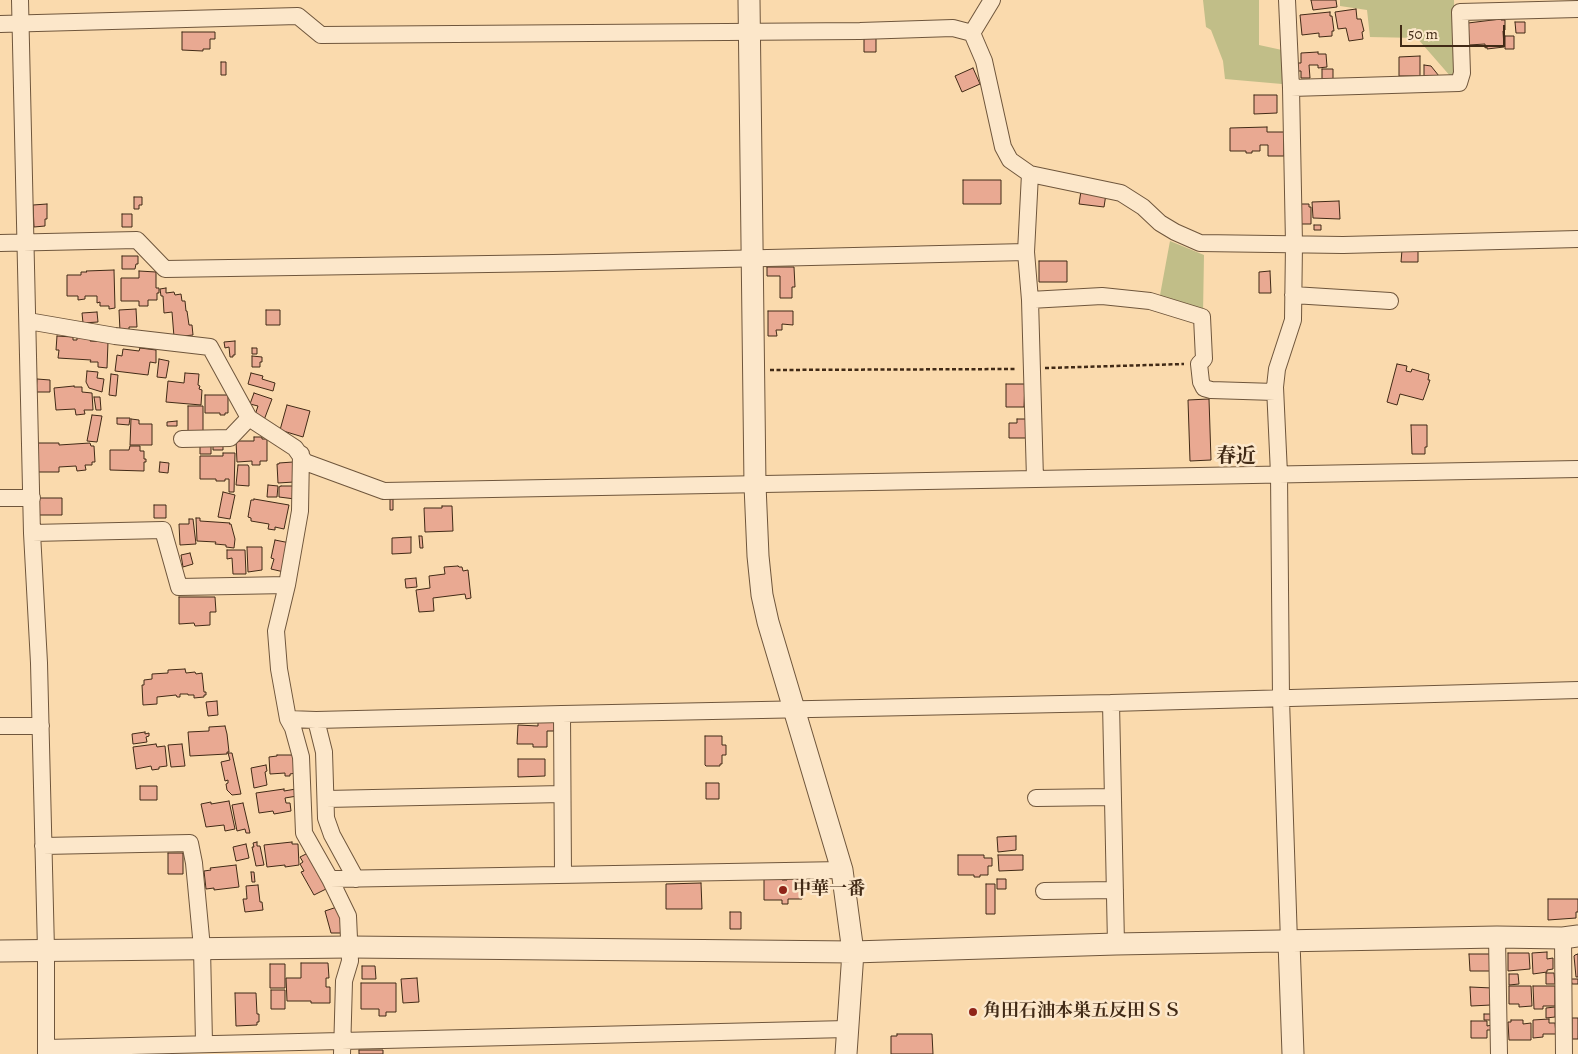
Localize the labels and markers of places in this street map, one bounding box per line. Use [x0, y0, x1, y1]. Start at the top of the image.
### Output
place label: 中華一番 [793, 879, 865, 901]
marker: 中華一番 [777, 884, 789, 896]
place label: 角田石油本巣五反田ＳＳ [983, 1001, 1181, 1023]
marker: 角田石油本巣五反田ＳＳ [967, 1006, 979, 1018]

